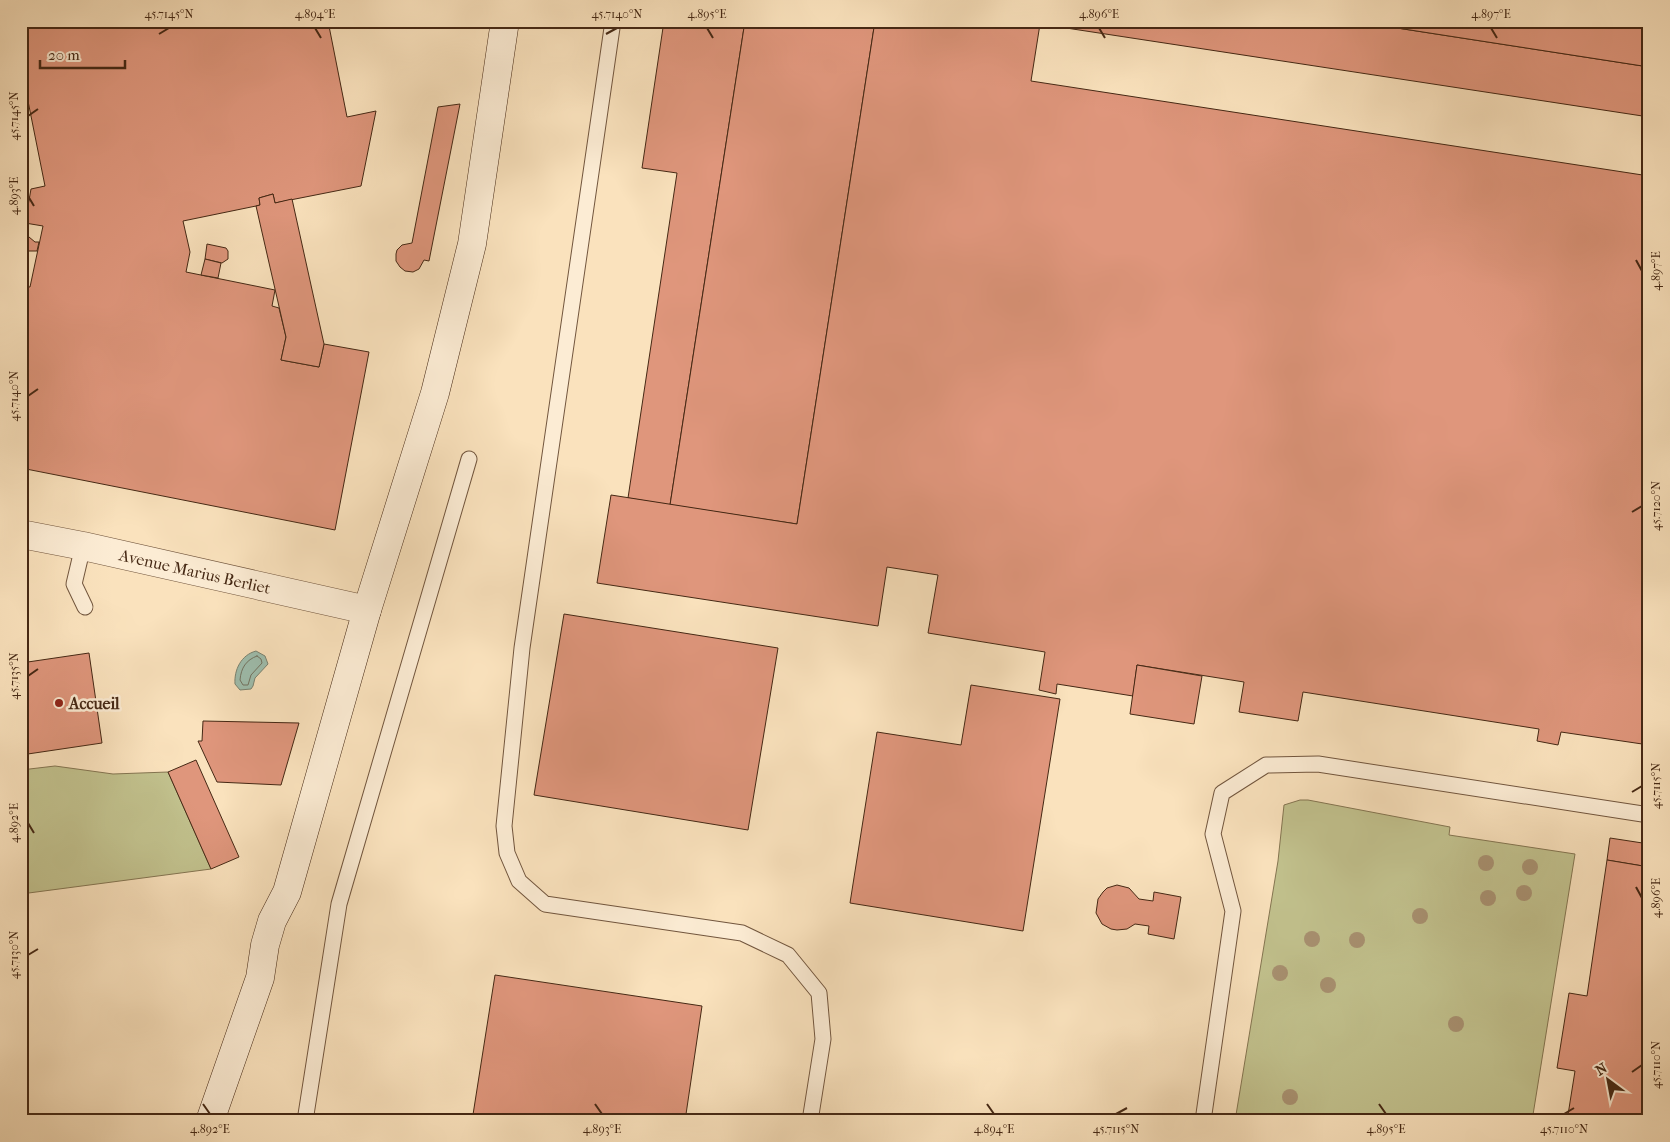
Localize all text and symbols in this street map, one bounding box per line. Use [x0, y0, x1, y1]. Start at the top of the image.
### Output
text: 45.7145°N [144, 7, 194, 21]
text: 4.894°E [295, 7, 335, 21]
text: 45.7140°N [592, 7, 642, 21]
text: 4.895°E [688, 7, 726, 21]
text: 4.896°E [1079, 7, 1119, 21]
text: 4.897°E [1471, 7, 1511, 21]
scale bar [40, 38, 125, 70]
text: 20 m [48, 46, 80, 64]
text: 45.7145°N [7, 91, 21, 141]
text: 4.893°E [7, 177, 21, 215]
text: 4.897°E [1649, 251, 1663, 291]
text: 45.7140°N [7, 371, 21, 421]
text: 45.7120°N [1649, 481, 1663, 531]
street label: Avenue Marius Berliet [117, 545, 273, 598]
text: 45.7135°N [7, 652, 21, 700]
place label: Accueil [68, 694, 120, 713]
marker: Accueil [53, 697, 65, 709]
text: 45.7115°N [1649, 763, 1663, 809]
text: 4.892°E [7, 803, 21, 843]
text: 4.896°E [1649, 878, 1663, 918]
text: 45.7130°N [7, 931, 21, 979]
text: 45.7110°N [1649, 1041, 1663, 1089]
north arrow [1582, 1054, 1632, 1104]
text: N [1592, 1059, 1611, 1079]
text: 4.892°E [190, 1122, 230, 1136]
text: 4.893°E [583, 1122, 621, 1136]
text: 4.894°E [974, 1122, 1014, 1136]
text: 45.7115°N [1093, 1122, 1139, 1136]
text: 4.895°E [1367, 1122, 1405, 1136]
text: 45.7110°N [1540, 1122, 1588, 1136]

